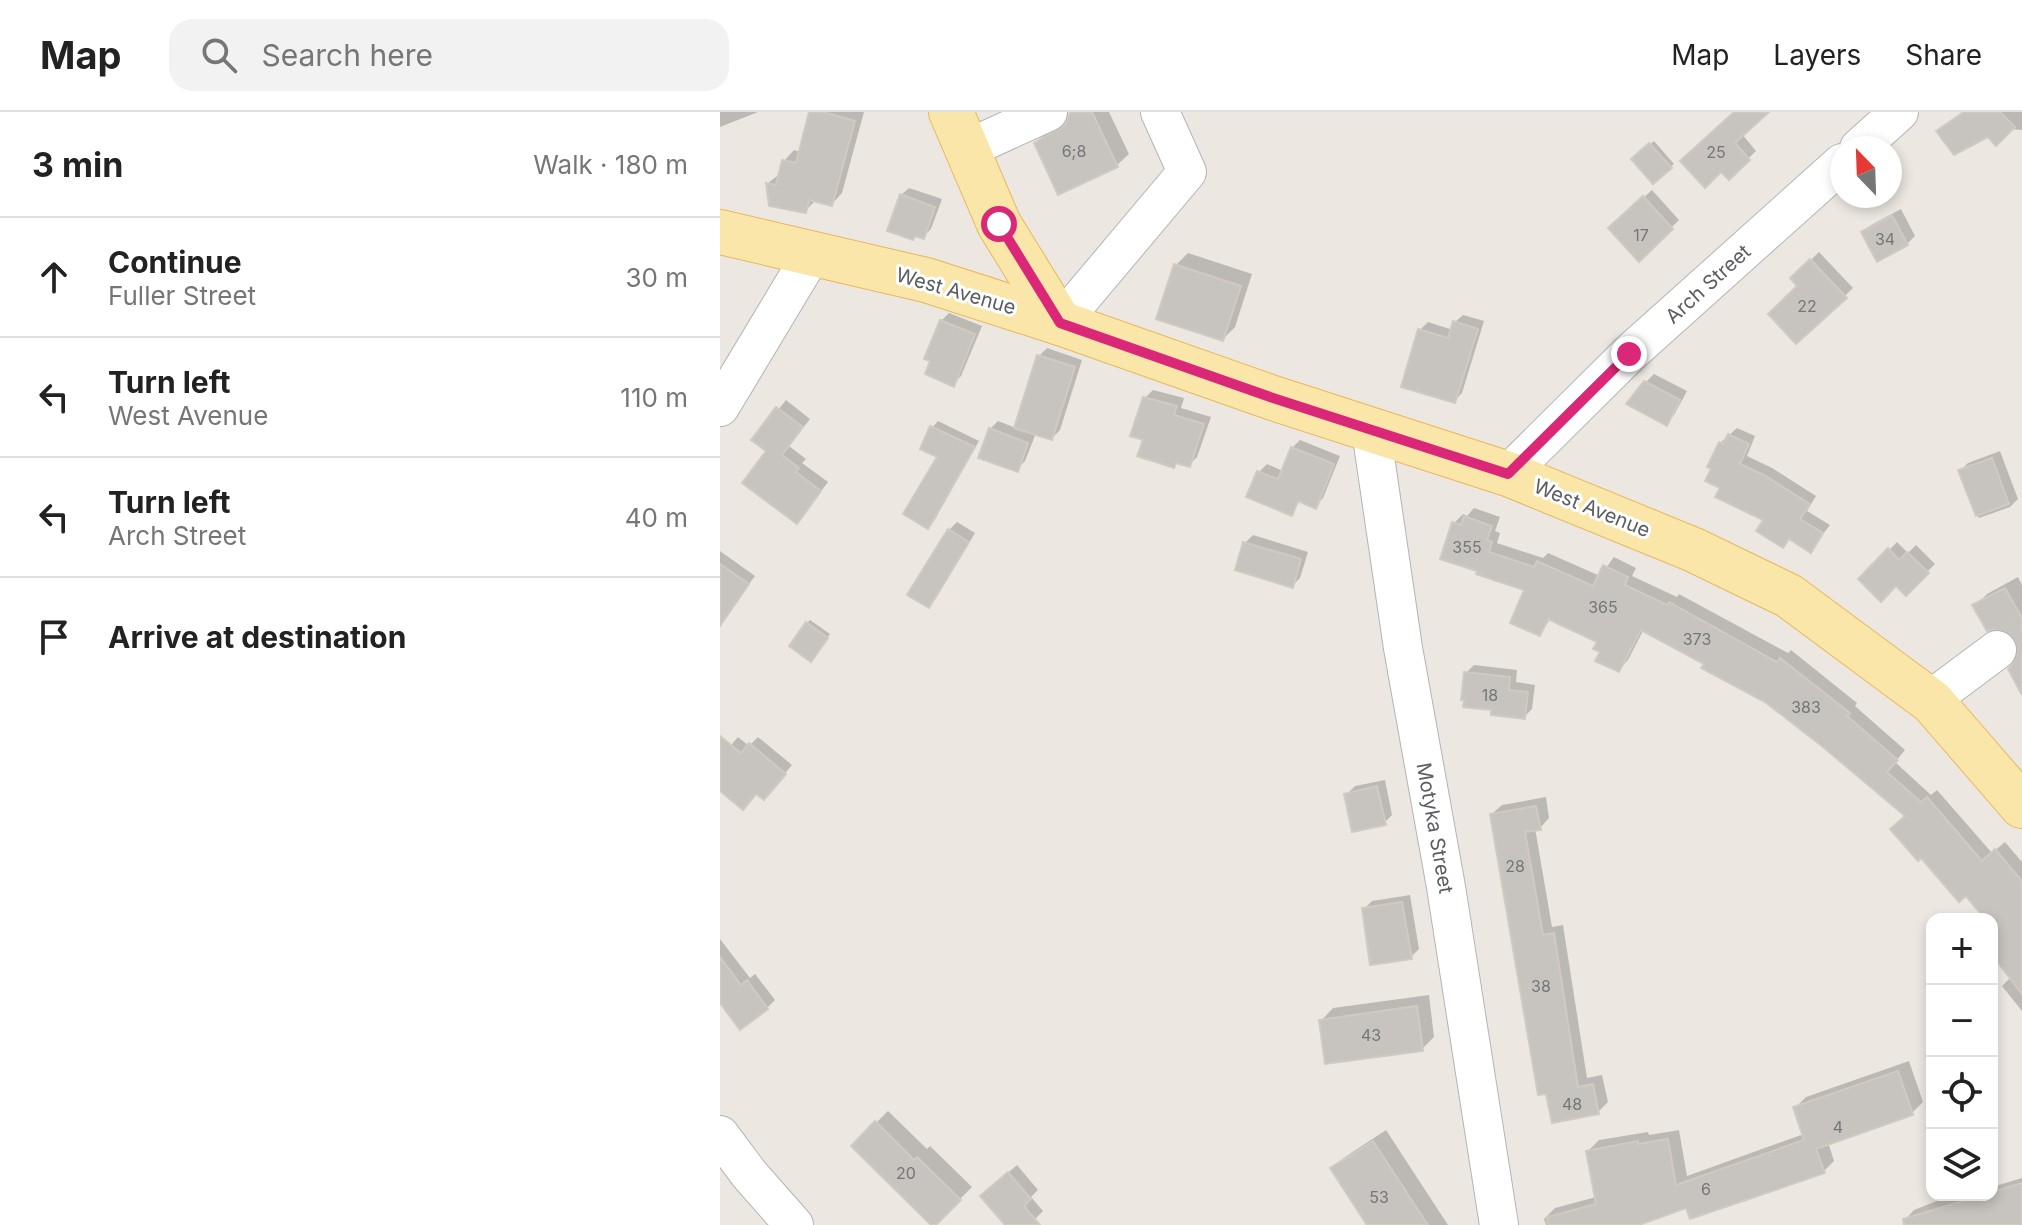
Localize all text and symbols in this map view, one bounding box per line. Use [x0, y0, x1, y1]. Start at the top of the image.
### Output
search box [169, 19, 729, 91]
text: Map [40, 32, 121, 78]
icon: search [197, 33, 241, 77]
text: Search here [261, 37, 433, 73]
text: Map [1671, 38, 1729, 72]
text: Layers [1773, 38, 1861, 72]
text: Share [1905, 38, 1982, 72]
north arrow [1830, 136, 1902, 208]
house number: 6;8 [1062, 141, 1086, 161]
house number: 25 [1706, 142, 1726, 162]
text: 3 min [32, 144, 123, 185]
text: Walk · 180 m [533, 149, 688, 180]
route start [981, 206, 1017, 242]
house number: 17 [1633, 225, 1649, 245]
house number: 34 [1875, 229, 1895, 249]
street label: Arch Street [1660, 239, 1756, 328]
text: Continue [108, 244, 242, 280]
icon: ahead [32, 255, 76, 299]
text: 30 m [625, 262, 688, 293]
street label: West Avenue [893, 262, 1019, 320]
text: Fuller Street [108, 280, 256, 311]
house number: 22 [1797, 296, 1817, 316]
route end [1611, 336, 1647, 372]
text: Turn left [108, 364, 230, 400]
icon: left [32, 375, 76, 419]
text: 110 m [620, 382, 688, 413]
text: West Avenue [108, 400, 268, 431]
street label: West Avenue [1530, 474, 1654, 542]
text: Turn left [108, 484, 230, 520]
icon: left [32, 495, 76, 539]
text: 40 m [625, 502, 688, 533]
text: Arch Street [108, 520, 246, 551]
house number: 355 [1452, 537, 1482, 557]
house number: 365 [1588, 597, 1618, 617]
icon: arrive [32, 615, 76, 659]
text: Arrive at destination [108, 619, 406, 655]
house number: 373 [1683, 629, 1711, 649]
house number: 18 [1482, 685, 1498, 705]
house number: 383 [1791, 697, 1821, 717]
street label: Motyka Street [1412, 761, 1458, 896]
house number: 28 [1505, 856, 1525, 876]
map controls [1926, 913, 1998, 1201]
button: + [1926, 913, 1998, 985]
house number: 38 [1531, 976, 1551, 996]
button: − [1926, 985, 1998, 1057]
house number: 43 [1361, 1025, 1381, 1045]
button: locate [1926, 1057, 1998, 1129]
house number: 48 [1562, 1094, 1582, 1114]
house number: 4 [1833, 1117, 1843, 1137]
button: layers [1926, 1129, 1998, 1201]
house number: 20 [896, 1163, 916, 1183]
house number: 6 [1701, 1179, 1711, 1199]
house number: 53 [1369, 1187, 1389, 1207]

